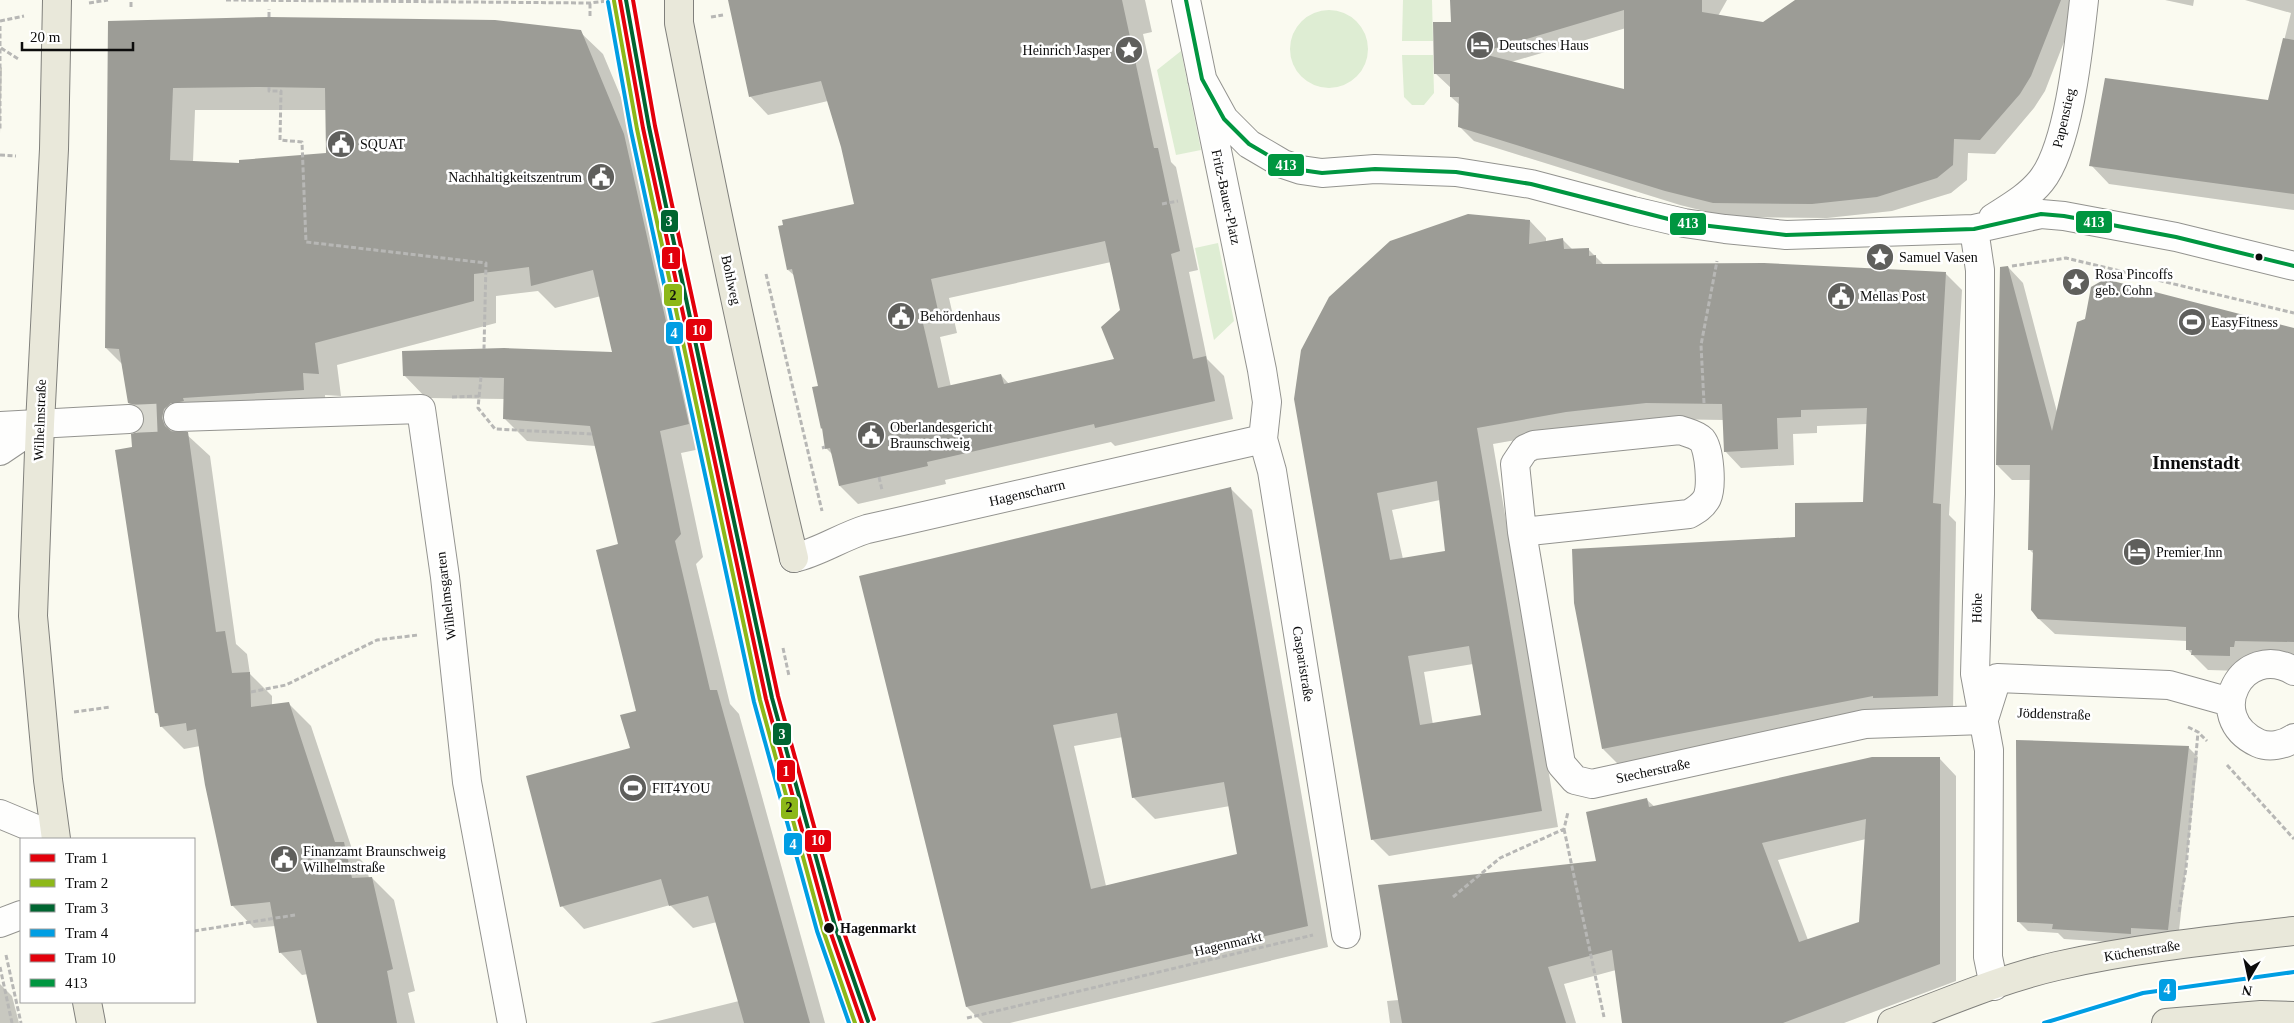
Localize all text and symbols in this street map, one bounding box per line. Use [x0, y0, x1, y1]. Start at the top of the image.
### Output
scale bar [22, 20, 134, 52]
text: 20 m [30, 29, 61, 45]
hotel icon: Deutsches Haus [1465, 30, 1495, 60]
place icon: Heinrich Jasper [1114, 35, 1144, 65]
place label: Deutsches Haus [1499, 38, 1589, 53]
place label: Heinrich Jasper [1023, 43, 1110, 58]
street label: Papenstieg [2050, 87, 2078, 149]
public building icon: SQUAT [326, 129, 356, 159]
place label: SQUAT [360, 137, 406, 152]
street label: Fritz-Bauer-Platz [1209, 148, 1243, 246]
line badge: 413 [1267, 153, 1305, 177]
text: 413 [1276, 158, 1297, 173]
public building icon: Nachhaltigkeitszentrum [586, 162, 616, 192]
place label: Nachhaltigkeitszentrum [448, 170, 582, 185]
line badge: 3 [660, 209, 679, 233]
line badge: 413 [2075, 210, 2113, 234]
line badge: 413 [1669, 212, 1707, 236]
text: 3 [666, 214, 673, 229]
text: 413 [2084, 215, 2105, 230]
text: 413 [1678, 216, 1699, 231]
place icon: Samuel Vasen [1865, 242, 1895, 272]
line badge: 1 [661, 246, 681, 270]
place label: Samuel Vasen [1899, 250, 1978, 265]
text: 1 [668, 251, 675, 266]
unlabelled marker [2254, 252, 2264, 262]
street label: Bohlweg [718, 254, 744, 306]
place icon: Rosa Pincoffs geb. Cohn [2061, 267, 2091, 297]
place label: Rosa Pincoffs geb. Cohn [2095, 267, 2173, 298]
public building icon: Mellas Post [1826, 281, 1856, 311]
line badge: 2 [663, 283, 683, 307]
text: 2 [670, 288, 677, 303]
place label: Mellas Post [1860, 289, 1926, 304]
public building icon: Behördenhaus [886, 301, 916, 331]
sports icon: EasyFitness [2177, 307, 2207, 337]
place label: Behördenhaus [920, 309, 1000, 324]
place label: EasyFitness [2211, 315, 2278, 330]
line badge: 10 [685, 318, 713, 342]
line badge: 4 [665, 321, 684, 345]
text: 10 [692, 323, 706, 338]
text: 4 [671, 326, 678, 341]
street label: Wilhelmstraße [31, 379, 49, 461]
public building icon: Oberlandesgericht Braunschweig [856, 420, 886, 450]
place label: Oberlandesgericht Braunschweig [890, 420, 993, 451]
district label: Innenstadt [2152, 452, 2240, 473]
street label: Hagenscharrn [987, 477, 1067, 509]
hotel icon: Premier Inn [2122, 537, 2152, 567]
place label: Premier Inn [2156, 545, 2222, 560]
street label: Wilhelmsgarten [433, 551, 459, 641]
street label: Höhe [1969, 593, 1985, 623]
street label: Casparistraße [1290, 625, 1316, 703]
street label: Jöddenstraße [2017, 705, 2091, 723]
line badge: 3 [772, 722, 792, 746]
text: 3 [779, 727, 786, 742]
street label: Stecherstraße [1615, 756, 1691, 786]
line badge: 1 [776, 759, 796, 783]
text: 1 [783, 764, 790, 779]
sports icon: FIT4YOU [618, 773, 648, 803]
place label: FIT4YOU [652, 781, 710, 796]
line badge: 2 [780, 796, 799, 820]
text: 2 [786, 800, 793, 815]
line badge: 10 [804, 829, 832, 853]
line badge: 4 [783, 832, 803, 856]
text: 10 [811, 833, 825, 848]
text: 4 [790, 837, 797, 852]
legend [20, 838, 195, 1003]
public building icon: Finanzamt Braunschweig Wilhelmstraße [269, 844, 299, 874]
place label: Finanzamt Braunschweig Wilhelmstraße [303, 844, 446, 875]
text: Tram 1 [65, 850, 108, 866]
text: Tram 2 [65, 875, 108, 891]
text: Tram 3 [65, 900, 108, 916]
marker: Hagenmarkt [822, 921, 836, 935]
place label: Hagenmarkt [840, 921, 917, 936]
text: Tram 4 [65, 925, 109, 941]
street label: Hagenmarkt [1193, 929, 1263, 959]
street label: Küchenstraße [2103, 938, 2181, 964]
text: Tram 10 [65, 950, 116, 966]
north arrow [2224, 953, 2274, 1003]
text: 413 [65, 975, 88, 991]
line badge: 4 [2158, 978, 2177, 1002]
text: 4 [2164, 982, 2171, 997]
text: N [2241, 982, 2253, 999]

